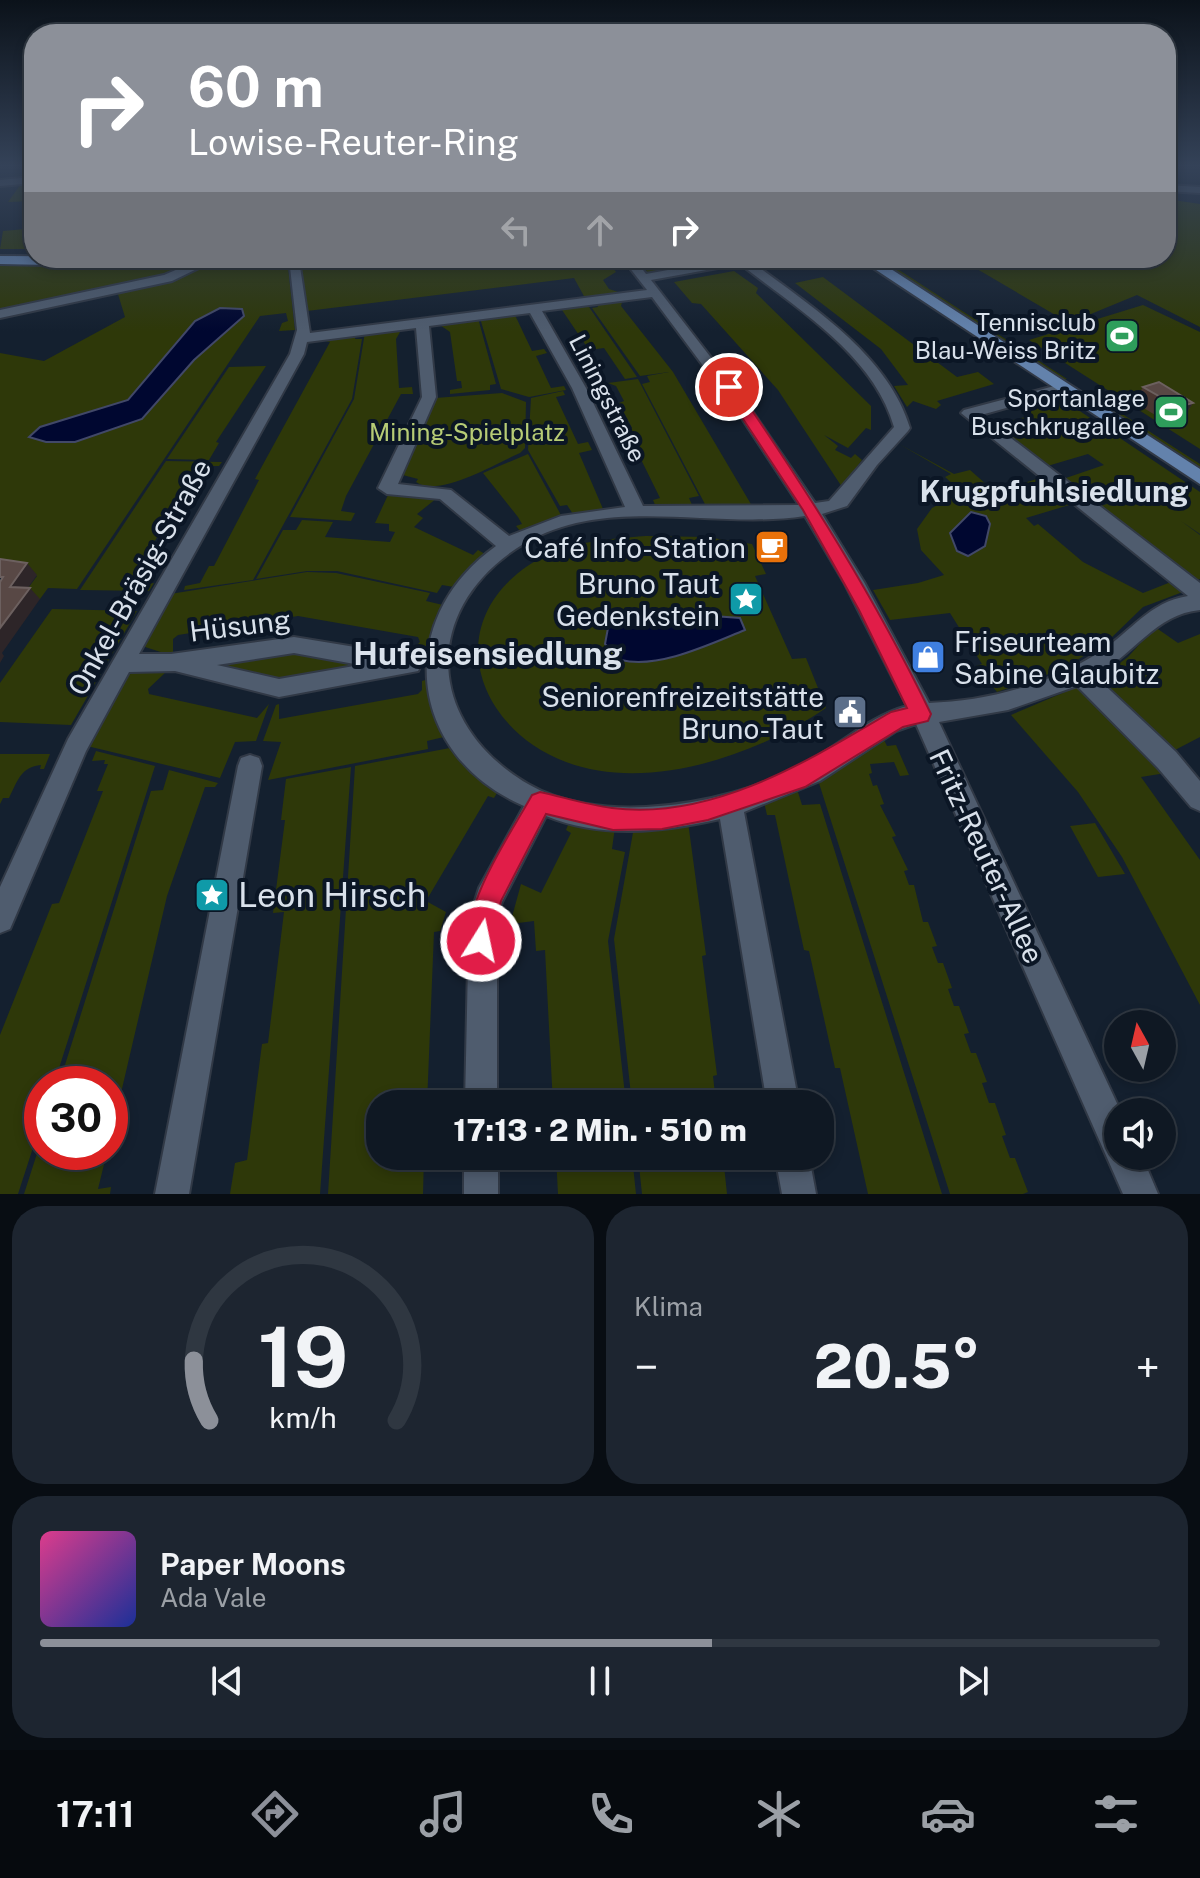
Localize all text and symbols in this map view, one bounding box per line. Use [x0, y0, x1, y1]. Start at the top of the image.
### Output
text: 60 m [188, 54, 324, 120]
icon: right [56, 56, 160, 160]
text: Lowise-Reuter-Ring [188, 121, 519, 163]
icon: left [494, 208, 538, 252]
icon: ahead [578, 208, 622, 252]
icon: right [662, 208, 706, 252]
place label: Tennisclub Blau-Weiss Britz [915, 308, 1096, 364]
sports icon: Tennisclub Blau-Weiss Britz [1103, 317, 1141, 355]
street label: Liningstraße [564, 330, 652, 466]
pin [695, 353, 763, 421]
icon: arrive [707, 365, 751, 409]
place label: Sportanlage Buschkrugallee [971, 384, 1145, 440]
sports icon: Sportanlage Buschkrugallee [1152, 393, 1190, 431]
park label: Mining-Spielplatz [369, 418, 565, 446]
street label: Onkel-Bräsig-Straße [60, 453, 218, 701]
district label: Krugpfuhlsiedlung [919, 473, 1189, 509]
cafe icon: Café Info-Station [753, 528, 791, 566]
place label: Café Info-Station [524, 531, 746, 564]
place label: Bruno Taut Gedenkstein [556, 567, 720, 632]
place icon: Bruno Taut Gedenkstein [727, 580, 765, 618]
street label: Hüsung [187, 602, 293, 648]
place label: Friseurteam Sabine Glaubitz [954, 625, 1159, 690]
district label: Hufeisensiedlung [353, 635, 623, 672]
shop icon: Friseurteam Sabine Glaubitz [909, 638, 947, 676]
place label: Seniorenfreizeitstätte Bruno-Taut [541, 680, 824, 745]
public building icon: Seniorenfreizeitstätte Bruno-Taut [831, 693, 869, 731]
street label: Fritz-Reuter-Allee [923, 744, 1051, 968]
place label: Leon Hirsch [238, 875, 426, 915]
place icon: Leon Hirsch [193, 876, 231, 914]
position arrow [439, 899, 523, 983]
north arrow [1104, 1010, 1176, 1082]
map controls [1104, 1010, 1176, 1170]
speed limit sign: 30 [24, 1066, 128, 1170]
button: sound [1104, 1098, 1176, 1170]
text: 17:13 · 2 Min. · 510 m [453, 1112, 747, 1148]
text: Klima [634, 1291, 703, 1322]
text: 19 [258, 1308, 348, 1406]
text: 20.5° [814, 1331, 980, 1402]
text: − [634, 1341, 658, 1393]
text: + [1136, 1341, 1160, 1393]
text: km/h [269, 1401, 337, 1434]
text: Paper Moons [160, 1546, 346, 1582]
text: Ada Vale [160, 1582, 266, 1613]
icon: previous [205, 1659, 249, 1703]
icon: pause [578, 1659, 622, 1703]
icon: next [951, 1659, 995, 1703]
icon: directions [247, 1786, 303, 1842]
icon: music [415, 1786, 471, 1842]
icon: phone [583, 1786, 639, 1842]
icon: climate [751, 1786, 807, 1842]
icon: car [920, 1786, 976, 1842]
icon: filters [1088, 1786, 1144, 1842]
text: 17:11 [56, 1793, 135, 1835]

